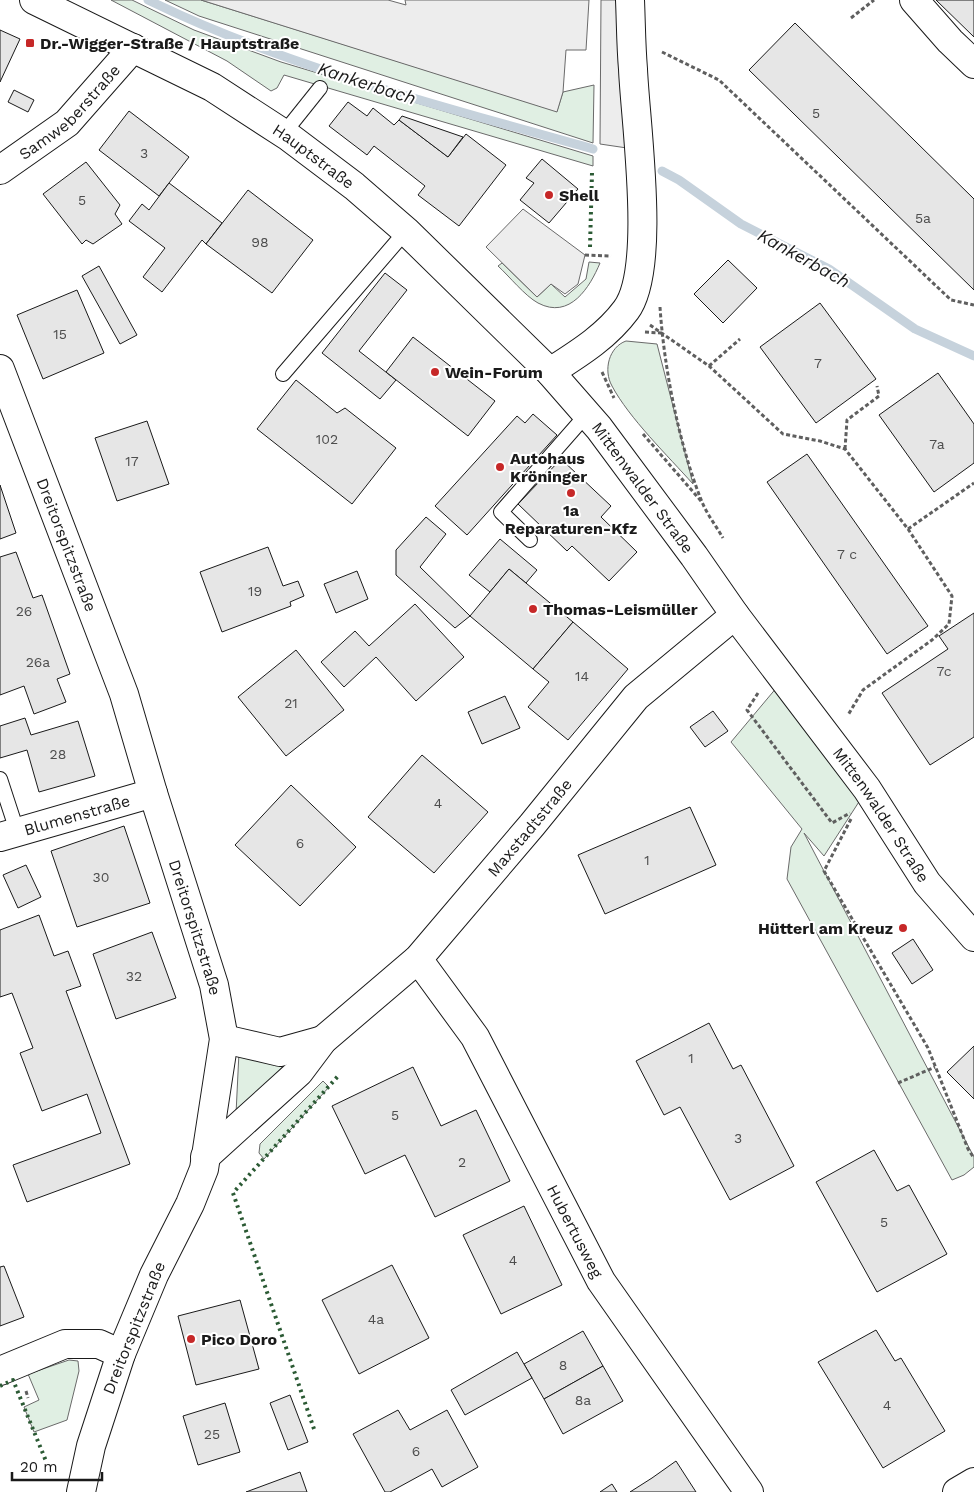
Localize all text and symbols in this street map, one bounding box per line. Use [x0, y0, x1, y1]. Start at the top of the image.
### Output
place label: Dr.-Wigger-Straße / Hauptstraße [40, 34, 299, 53]
marker: Dr.-Wigger-Straße / Hauptstraße [24, 37, 36, 49]
water label: Kankerbach [315, 57, 419, 109]
street label: Samweberstraße [15, 60, 124, 163]
house number: 5 [812, 105, 820, 121]
street label: Hauptstraße [269, 120, 358, 192]
house number: 3 [140, 145, 148, 161]
place label: Shell [559, 186, 600, 205]
marker: Shell [543, 189, 555, 201]
house number: 5 [78, 192, 86, 208]
house number: 5a [915, 210, 931, 226]
water label: Kankerbach [754, 224, 854, 292]
house number: 98 [251, 234, 269, 250]
house number: 15 [53, 326, 67, 342]
house number: 7 [814, 355, 822, 371]
place label: Wein-Forum [445, 363, 543, 382]
marker: Wein-Forum [429, 366, 441, 378]
street label: Mittenwalder Straße [588, 418, 698, 557]
house number: 102 [316, 431, 338, 447]
house number: 7a [929, 436, 945, 452]
place label: Autohaus Kröninger [510, 449, 587, 486]
house number: 17 [125, 453, 139, 469]
marker: Autohaus Kröninger [494, 461, 506, 473]
street label: Dreitorspitzstraße [33, 475, 101, 614]
marker: 1a Reparaturen-Kfz [565, 487, 577, 499]
place label: 1a Reparaturen-Kfz [505, 501, 637, 538]
house number: 7 c [837, 546, 857, 562]
house number: 19 [248, 583, 262, 599]
place label: Thomas-Leismüller [543, 600, 698, 619]
house number: 26 [16, 603, 32, 619]
marker: Thomas-Leismüller [527, 603, 539, 615]
house number: 26a [26, 654, 50, 670]
house number: 7c [936, 663, 952, 679]
house number: 14 [575, 668, 589, 684]
house number: 21 [284, 695, 298, 711]
street label: Mittenwalder Straße [829, 743, 934, 886]
house number: 28 [50, 746, 66, 762]
street label: Maxstadtstraße [483, 775, 576, 880]
street label: Blumenstraße [22, 791, 132, 839]
house number: 4 [434, 795, 442, 811]
house number: 6 [296, 835, 304, 851]
house number: 1 [644, 852, 650, 868]
street label: Dreitorspitzstraße [165, 857, 225, 997]
house number: 30 [93, 869, 109, 885]
place label: Hütterl am Kreuz [758, 919, 893, 938]
marker: Hütterl am Kreuz [897, 922, 909, 934]
house number: 32 [126, 968, 142, 984]
house number: 1 [688, 1050, 694, 1066]
house number: 5 [391, 1107, 399, 1123]
house number: 3 [734, 1130, 742, 1146]
house number: 2 [458, 1154, 466, 1170]
street label: Hubertusweg [543, 1181, 607, 1281]
house number: 5 [880, 1214, 888, 1230]
house number: 4 [509, 1252, 517, 1268]
street label: Dreitorspitzstraße [99, 1259, 169, 1397]
house number: 4a [368, 1311, 384, 1327]
place label: Pico Doro [201, 1330, 277, 1349]
marker: Pico Doro [185, 1333, 197, 1345]
house number: 8 [559, 1357, 567, 1373]
house number: 8a [575, 1392, 591, 1408]
house number: 4 [883, 1397, 891, 1413]
house number: 25 [204, 1426, 220, 1442]
house number: 6 [412, 1443, 420, 1459]
scale bar [12, 1450, 102, 1482]
text: 20 m [20, 1458, 58, 1476]

